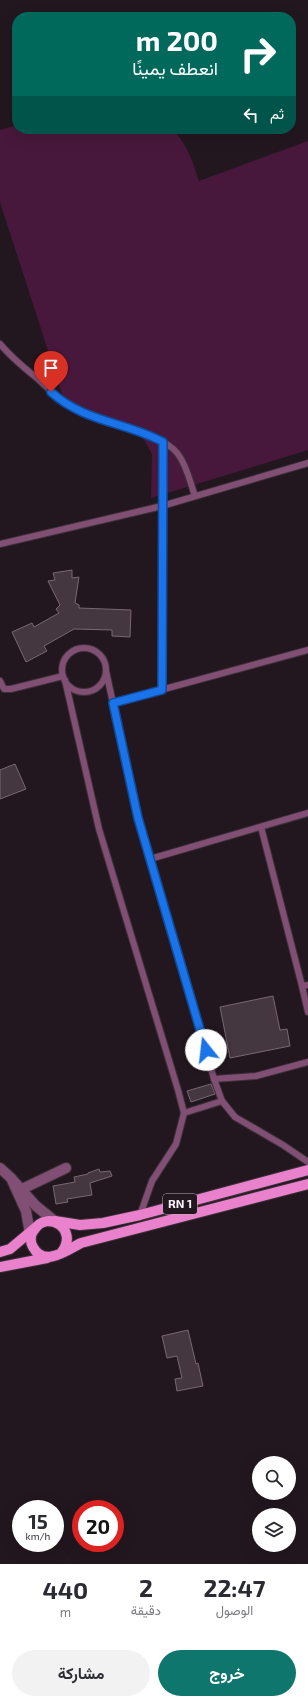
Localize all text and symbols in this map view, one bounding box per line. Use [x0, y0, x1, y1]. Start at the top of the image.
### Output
text: 200 m [136, 23, 218, 57]
icon: right [232, 28, 284, 80]
text: انعطف يمينًا [132, 57, 218, 79]
icon: left [240, 104, 262, 126]
text: ثم [270, 104, 284, 122]
pin [34, 351, 68, 392]
icon: arrive [40, 357, 62, 379]
position arrow [185, 1029, 227, 1071]
road number: RN 1 [163, 1194, 197, 1214]
map controls [252, 1456, 296, 1552]
button: search [252, 1456, 296, 1500]
speed limit sign: 20 [72, 1500, 124, 1552]
button: layers [252, 1508, 296, 1552]
text: 15 [28, 1509, 48, 1533]
text: km/h [26, 1530, 50, 1542]
text: 2 [139, 1573, 153, 1602]
text: 22:47 [203, 1573, 265, 1602]
text: 440 [43, 1575, 88, 1604]
text: دقيقة [131, 1602, 161, 1618]
text: الوصول [216, 1602, 253, 1618]
text: m [60, 1604, 71, 1620]
button: مشاركة [12, 1650, 150, 1696]
button: خروج [158, 1650, 296, 1696]

